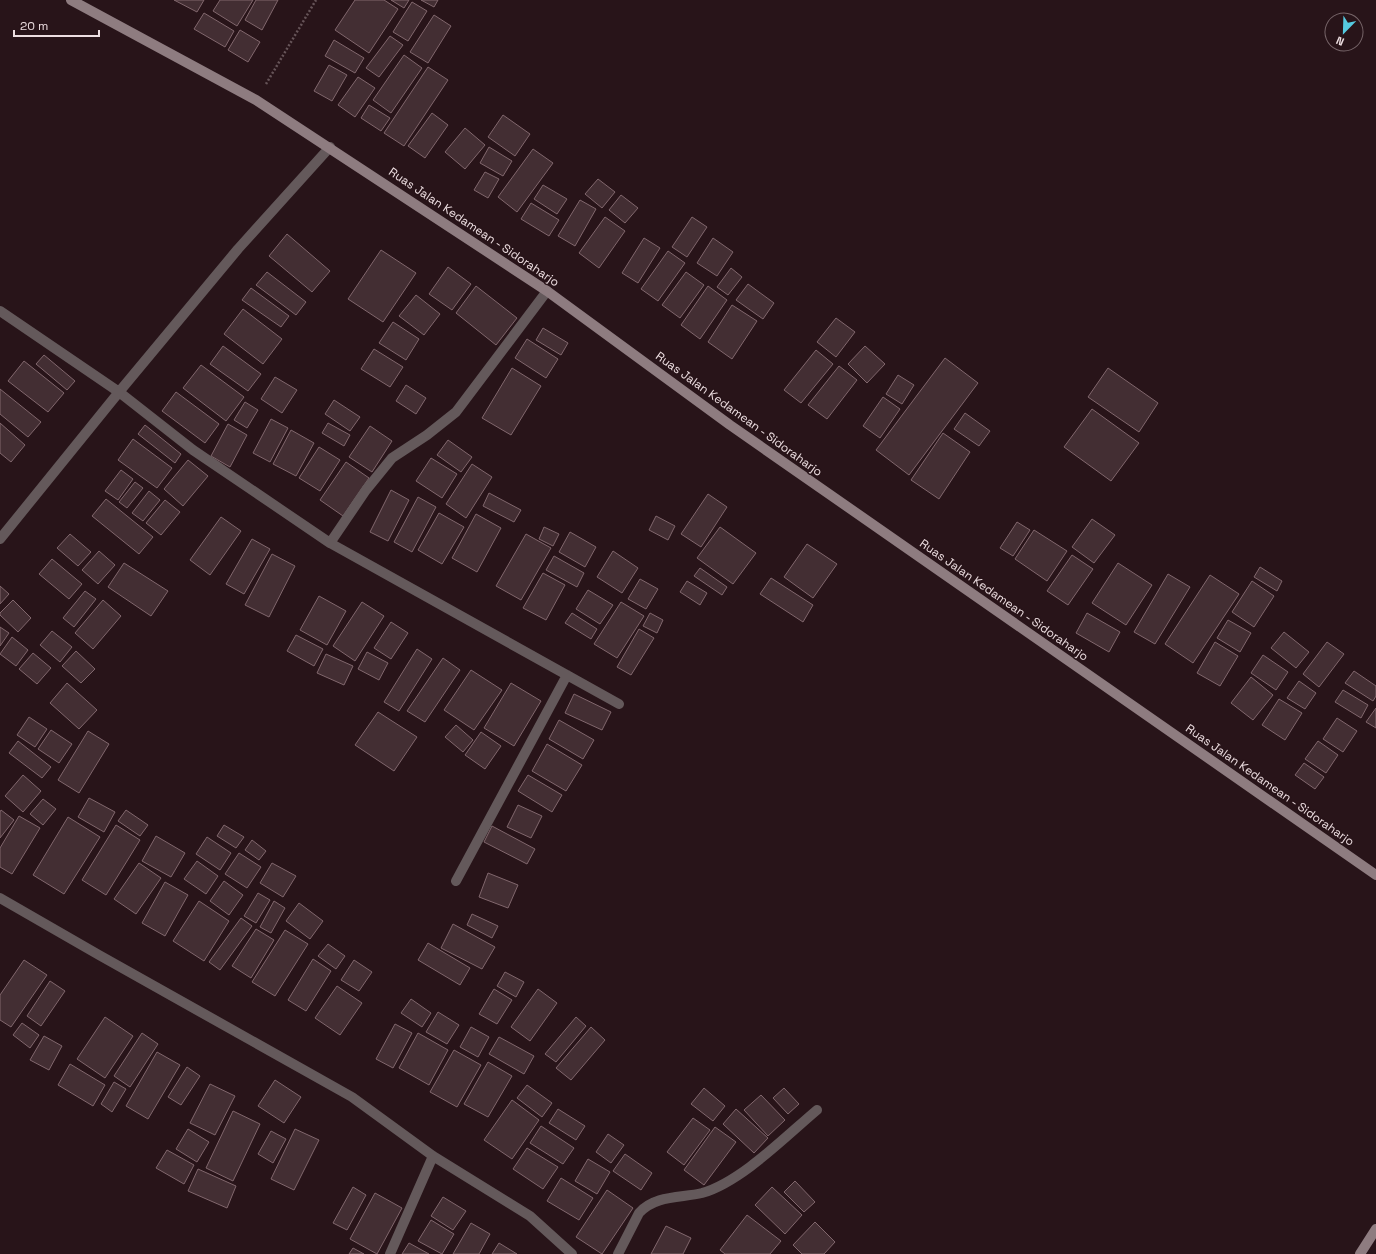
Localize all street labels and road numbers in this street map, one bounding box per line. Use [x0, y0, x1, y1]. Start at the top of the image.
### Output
street label: Ruas Jalan Kedamean - Sidoraharjo [386, 164, 562, 290]
street label: Ruas Jalan Kedamean - Sidoraharjo [652, 348, 826, 480]
street label: Ruas Jalan Kedamean - Sidoraharjo [917, 535, 1091, 665]
street label: Ruas Jalan Kedamean - Sidoraharjo [1183, 720, 1357, 850]

